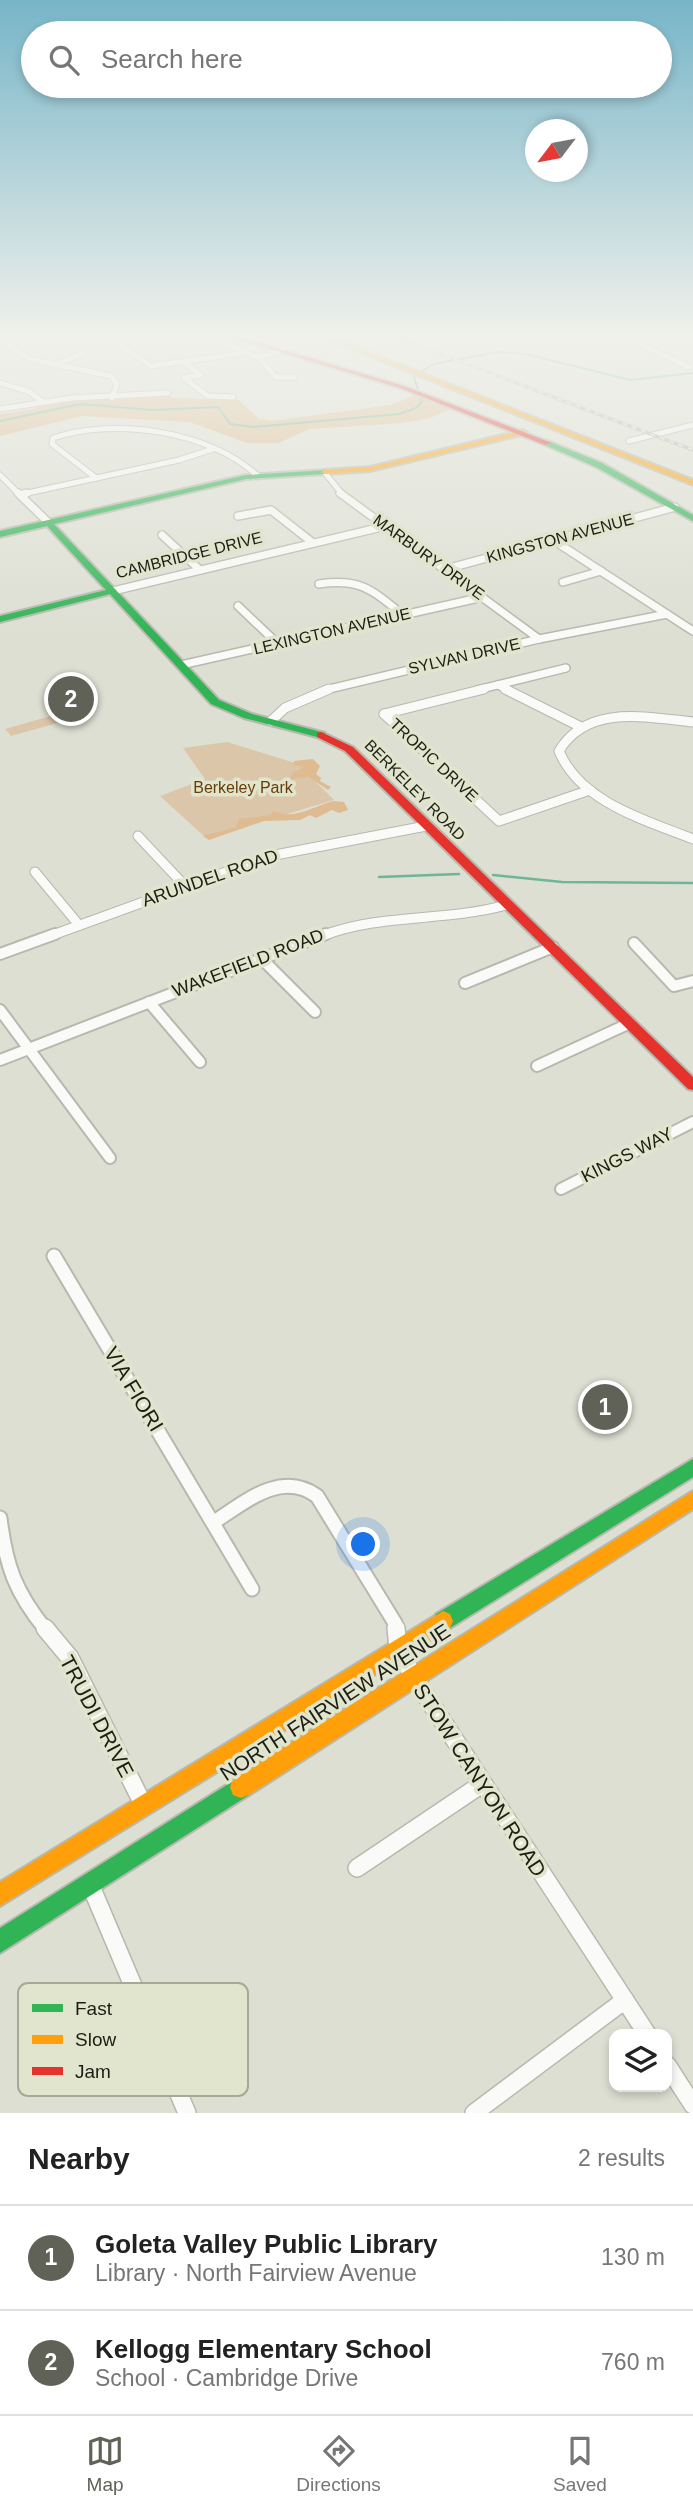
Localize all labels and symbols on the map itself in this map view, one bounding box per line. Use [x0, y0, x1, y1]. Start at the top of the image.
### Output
north arrow [525, 119, 588, 182]
street label: KINGSTON AVENUE [485, 510, 635, 566]
street label: MARBURY DRIVE [370, 511, 488, 603]
street label: CAMBRIDGE DRIVE [114, 529, 264, 581]
street label: LEXINGTON AVENUE [252, 605, 412, 657]
street label: SYLVAN DRIVE [406, 635, 522, 677]
pin: 2 [48, 673, 94, 725]
street label: TROPIC DRIVE [387, 715, 481, 805]
street label: BERKELEY ROAD [361, 736, 469, 844]
park label: Berkeley Park [193, 779, 294, 796]
street label: ARUNDEL ROAD [139, 845, 281, 911]
street label: WAKEFIELD ROAD [170, 925, 326, 1001]
street label: KINGS WAY [578, 1123, 676, 1187]
street label: VIA FIORI [100, 1343, 168, 1435]
pin: 1 [582, 1381, 628, 1433]
your location [346, 1527, 380, 1561]
street label: NORTH FAIRVIEW AVENUE [216, 1619, 454, 1785]
street label: TRUDI DRIVE [55, 1651, 139, 1781]
street label: STOW CANYON ROAD [409, 1679, 551, 1881]
legend [18, 1983, 248, 2096]
text: Fast [75, 1998, 113, 2019]
text: Slow [75, 2029, 116, 2050]
text: Jam [75, 2061, 111, 2082]

